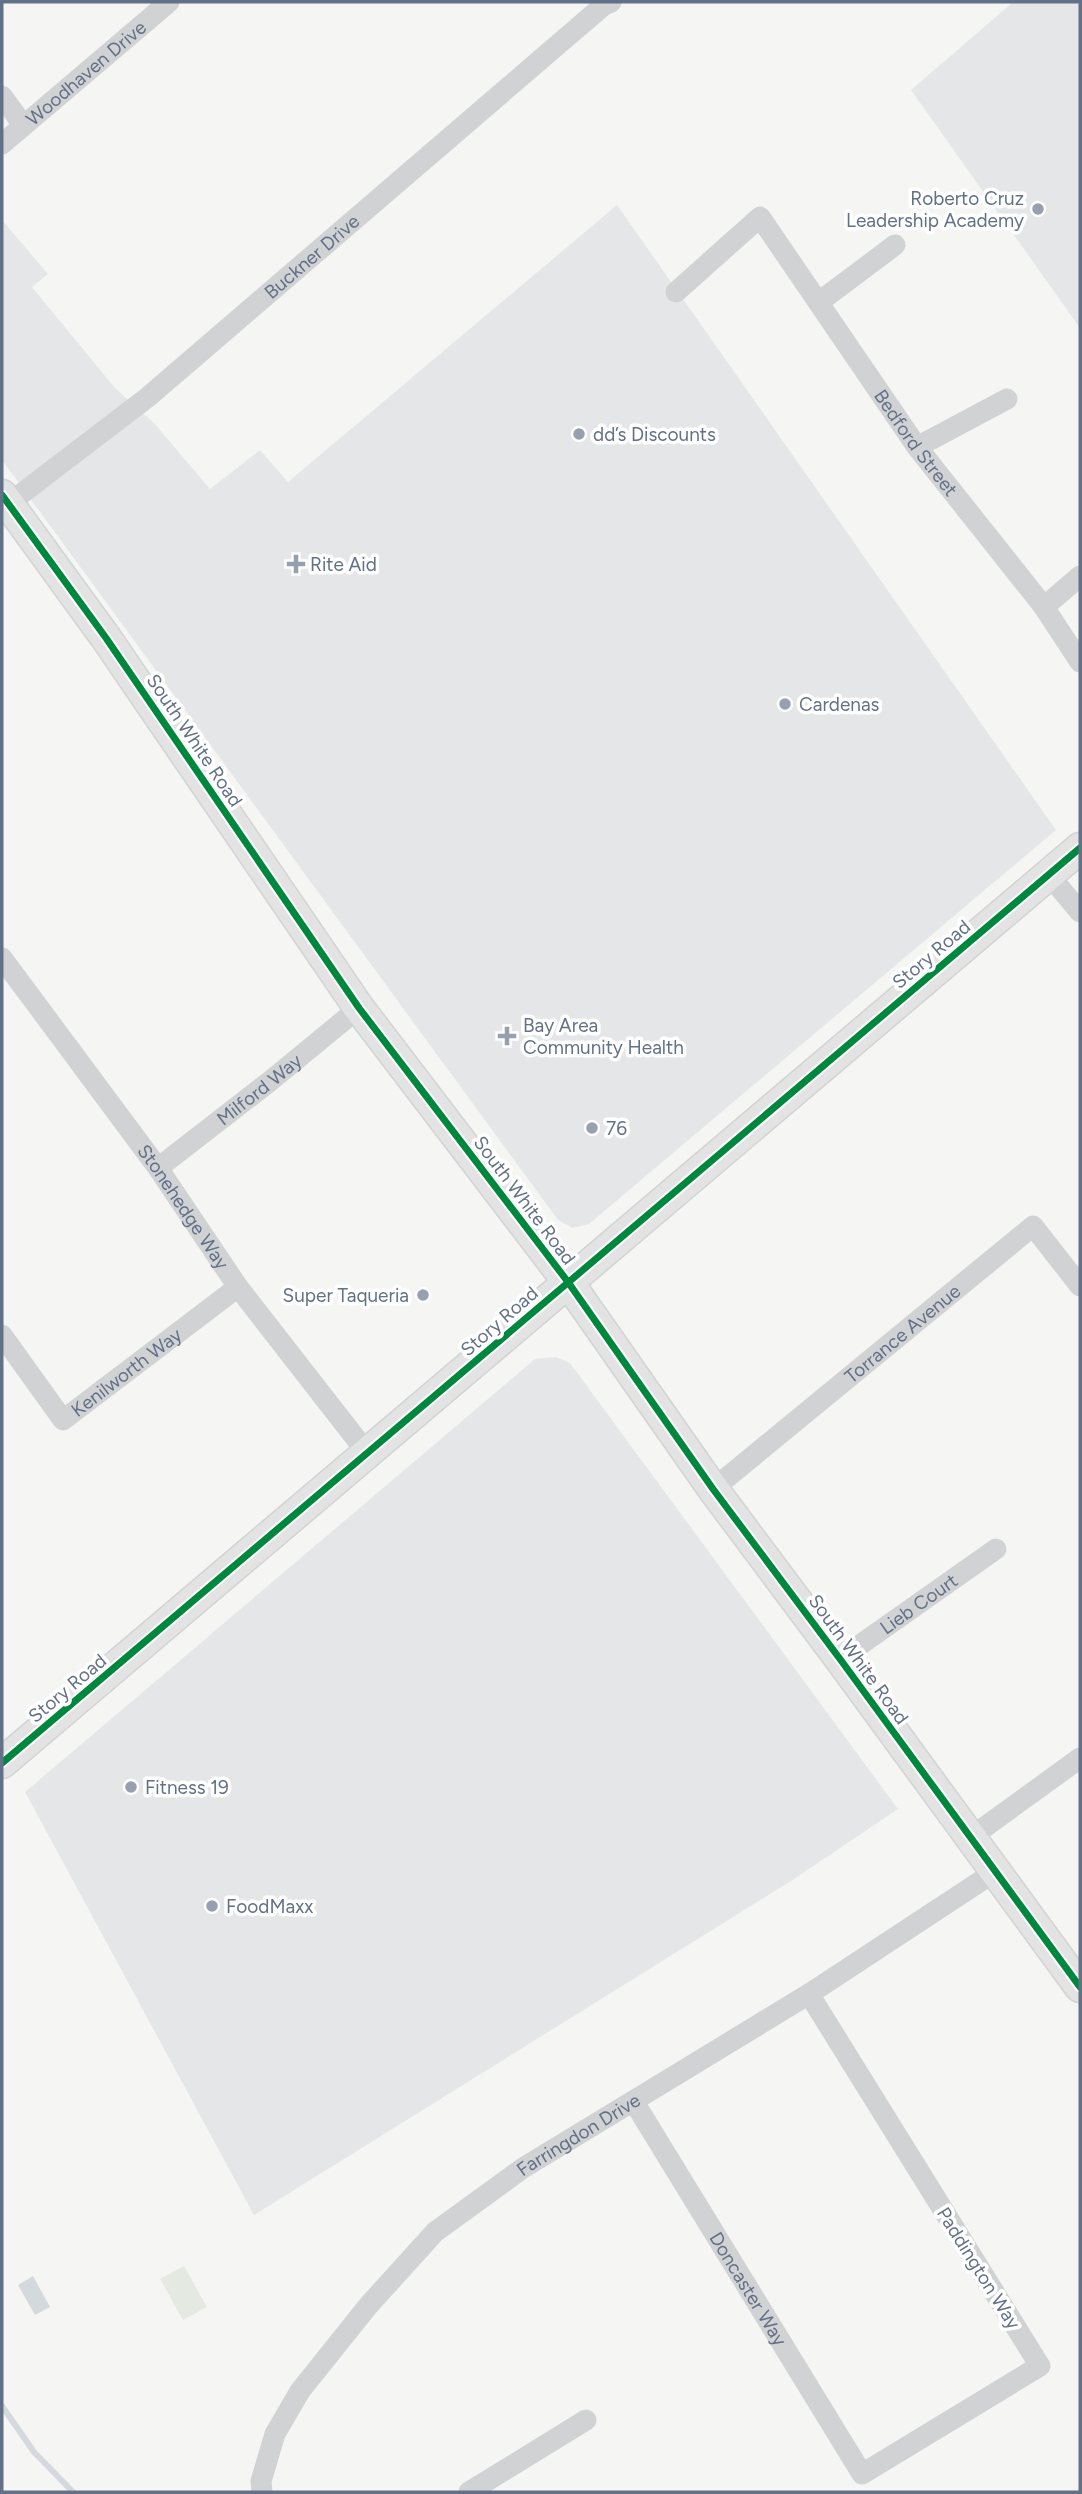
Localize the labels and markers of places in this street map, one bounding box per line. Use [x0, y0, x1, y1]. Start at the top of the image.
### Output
place label: Roberto Cruz Leadership Academy [846, 187, 1024, 232]
marker: Roberto Cruz Leadership Academy [1030, 201, 1046, 217]
place label: dd’s Discounts [593, 423, 716, 446]
marker: dd’s Discounts [571, 426, 587, 442]
place label: Rite Aid [310, 553, 377, 576]
marker: Rite Aid [288, 556, 304, 572]
place label: Cardenas [799, 693, 880, 716]
marker: Cardenas [777, 696, 793, 712]
place label: Bay Area Community Health [523, 1014, 684, 1059]
marker: Bay Area Community Health [497, 1026, 517, 1046]
place label: 76 [606, 1117, 627, 1140]
marker: 76 [584, 1120, 600, 1136]
place label: Super Taqueria [283, 1284, 409, 1307]
marker: Super Taqueria [415, 1287, 431, 1303]
place label: Fitness 19 [145, 1776, 229, 1799]
marker: Fitness 19 [123, 1779, 139, 1795]
place label: FoodMaxx [226, 1895, 313, 1918]
marker: FoodMaxx [204, 1898, 220, 1914]

